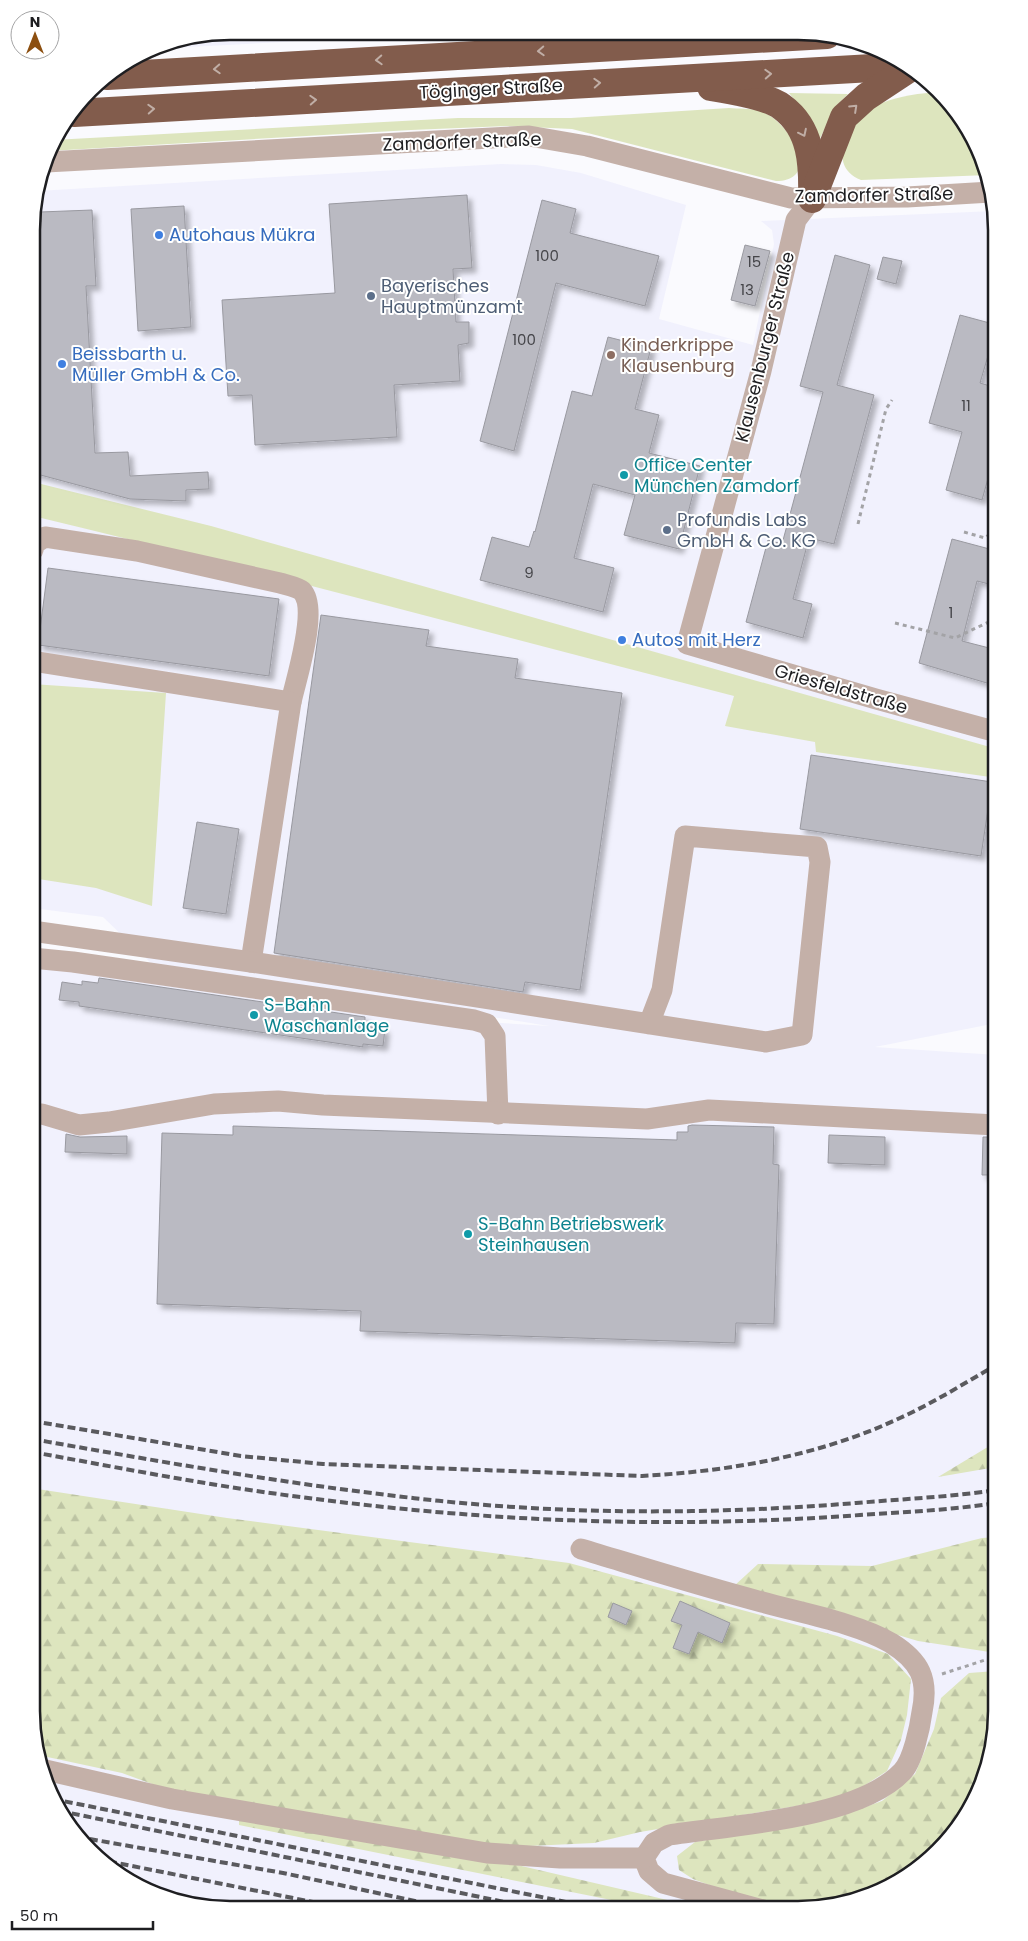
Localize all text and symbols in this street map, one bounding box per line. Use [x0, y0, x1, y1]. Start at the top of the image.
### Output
north arrow [10, 10, 60, 60]
text: N [30, 12, 40, 32]
one-way arrow [537, 46, 545, 57]
one-way arrow [375, 55, 383, 66]
one-way arrow [213, 64, 221, 75]
one-way arrow [764, 68, 772, 79]
street label: Töginger Straße [419, 72, 563, 105]
one-way arrow [594, 78, 602, 89]
one-way arrow [309, 94, 317, 105]
one-way arrow [147, 103, 155, 114]
one-way arrow [848, 105, 857, 114]
street label: Zamdorfer Straße [382, 126, 542, 157]
one-way arrow [797, 128, 807, 137]
street label: Zamdorfer Straße [794, 181, 954, 208]
place label: Autohaus Mükra [169, 222, 315, 247]
marker: Autohaus Mükra [153, 229, 165, 241]
house number: 100 [535, 245, 559, 266]
street label: Klausenburger Straße [729, 249, 800, 445]
house number: 15 [747, 251, 761, 272]
place label: Bayerisches Hauptmünzamt [381, 273, 523, 319]
house number: 13 [740, 279, 754, 300]
marker: Bayerisches Hauptmünzamt [365, 290, 377, 302]
house number: 100 [512, 329, 536, 350]
place label: Kinderkrippe Klausenburg [621, 332, 735, 378]
place label: Beissbarth u. Müller GmbH & Co. [72, 341, 240, 387]
marker: Kinderkrippe Klausenburg [605, 349, 617, 361]
marker: Beissbarth u. Müller GmbH & Co. [56, 358, 68, 370]
house number: 11 [961, 395, 971, 416]
place label: Office Center München Zamdorf [634, 452, 799, 498]
marker: Office Center München Zamdorf [618, 469, 630, 481]
place label: Profundis Labs GmbH & Co. KG [677, 507, 816, 553]
marker: Profundis Labs GmbH & Co. KG [661, 524, 673, 536]
house number: 9 [524, 562, 534, 583]
house number: 1 [949, 602, 953, 623]
place label: Autos mit Herz [632, 627, 761, 652]
marker: Autos mit Herz [616, 634, 628, 646]
street label: Griesfeldstraße [772, 658, 911, 720]
place label: S-Bahn Waschanlage [264, 992, 389, 1038]
marker: S-Bahn Waschanlage [248, 1009, 260, 1021]
place label: S-Bahn Betriebswerk Steinhausen [478, 1211, 665, 1257]
marker: S-Bahn Betriebswerk Steinhausen [462, 1228, 474, 1240]
scale bar [12, 1898, 154, 1930]
text: 50 m [20, 1905, 58, 1926]

